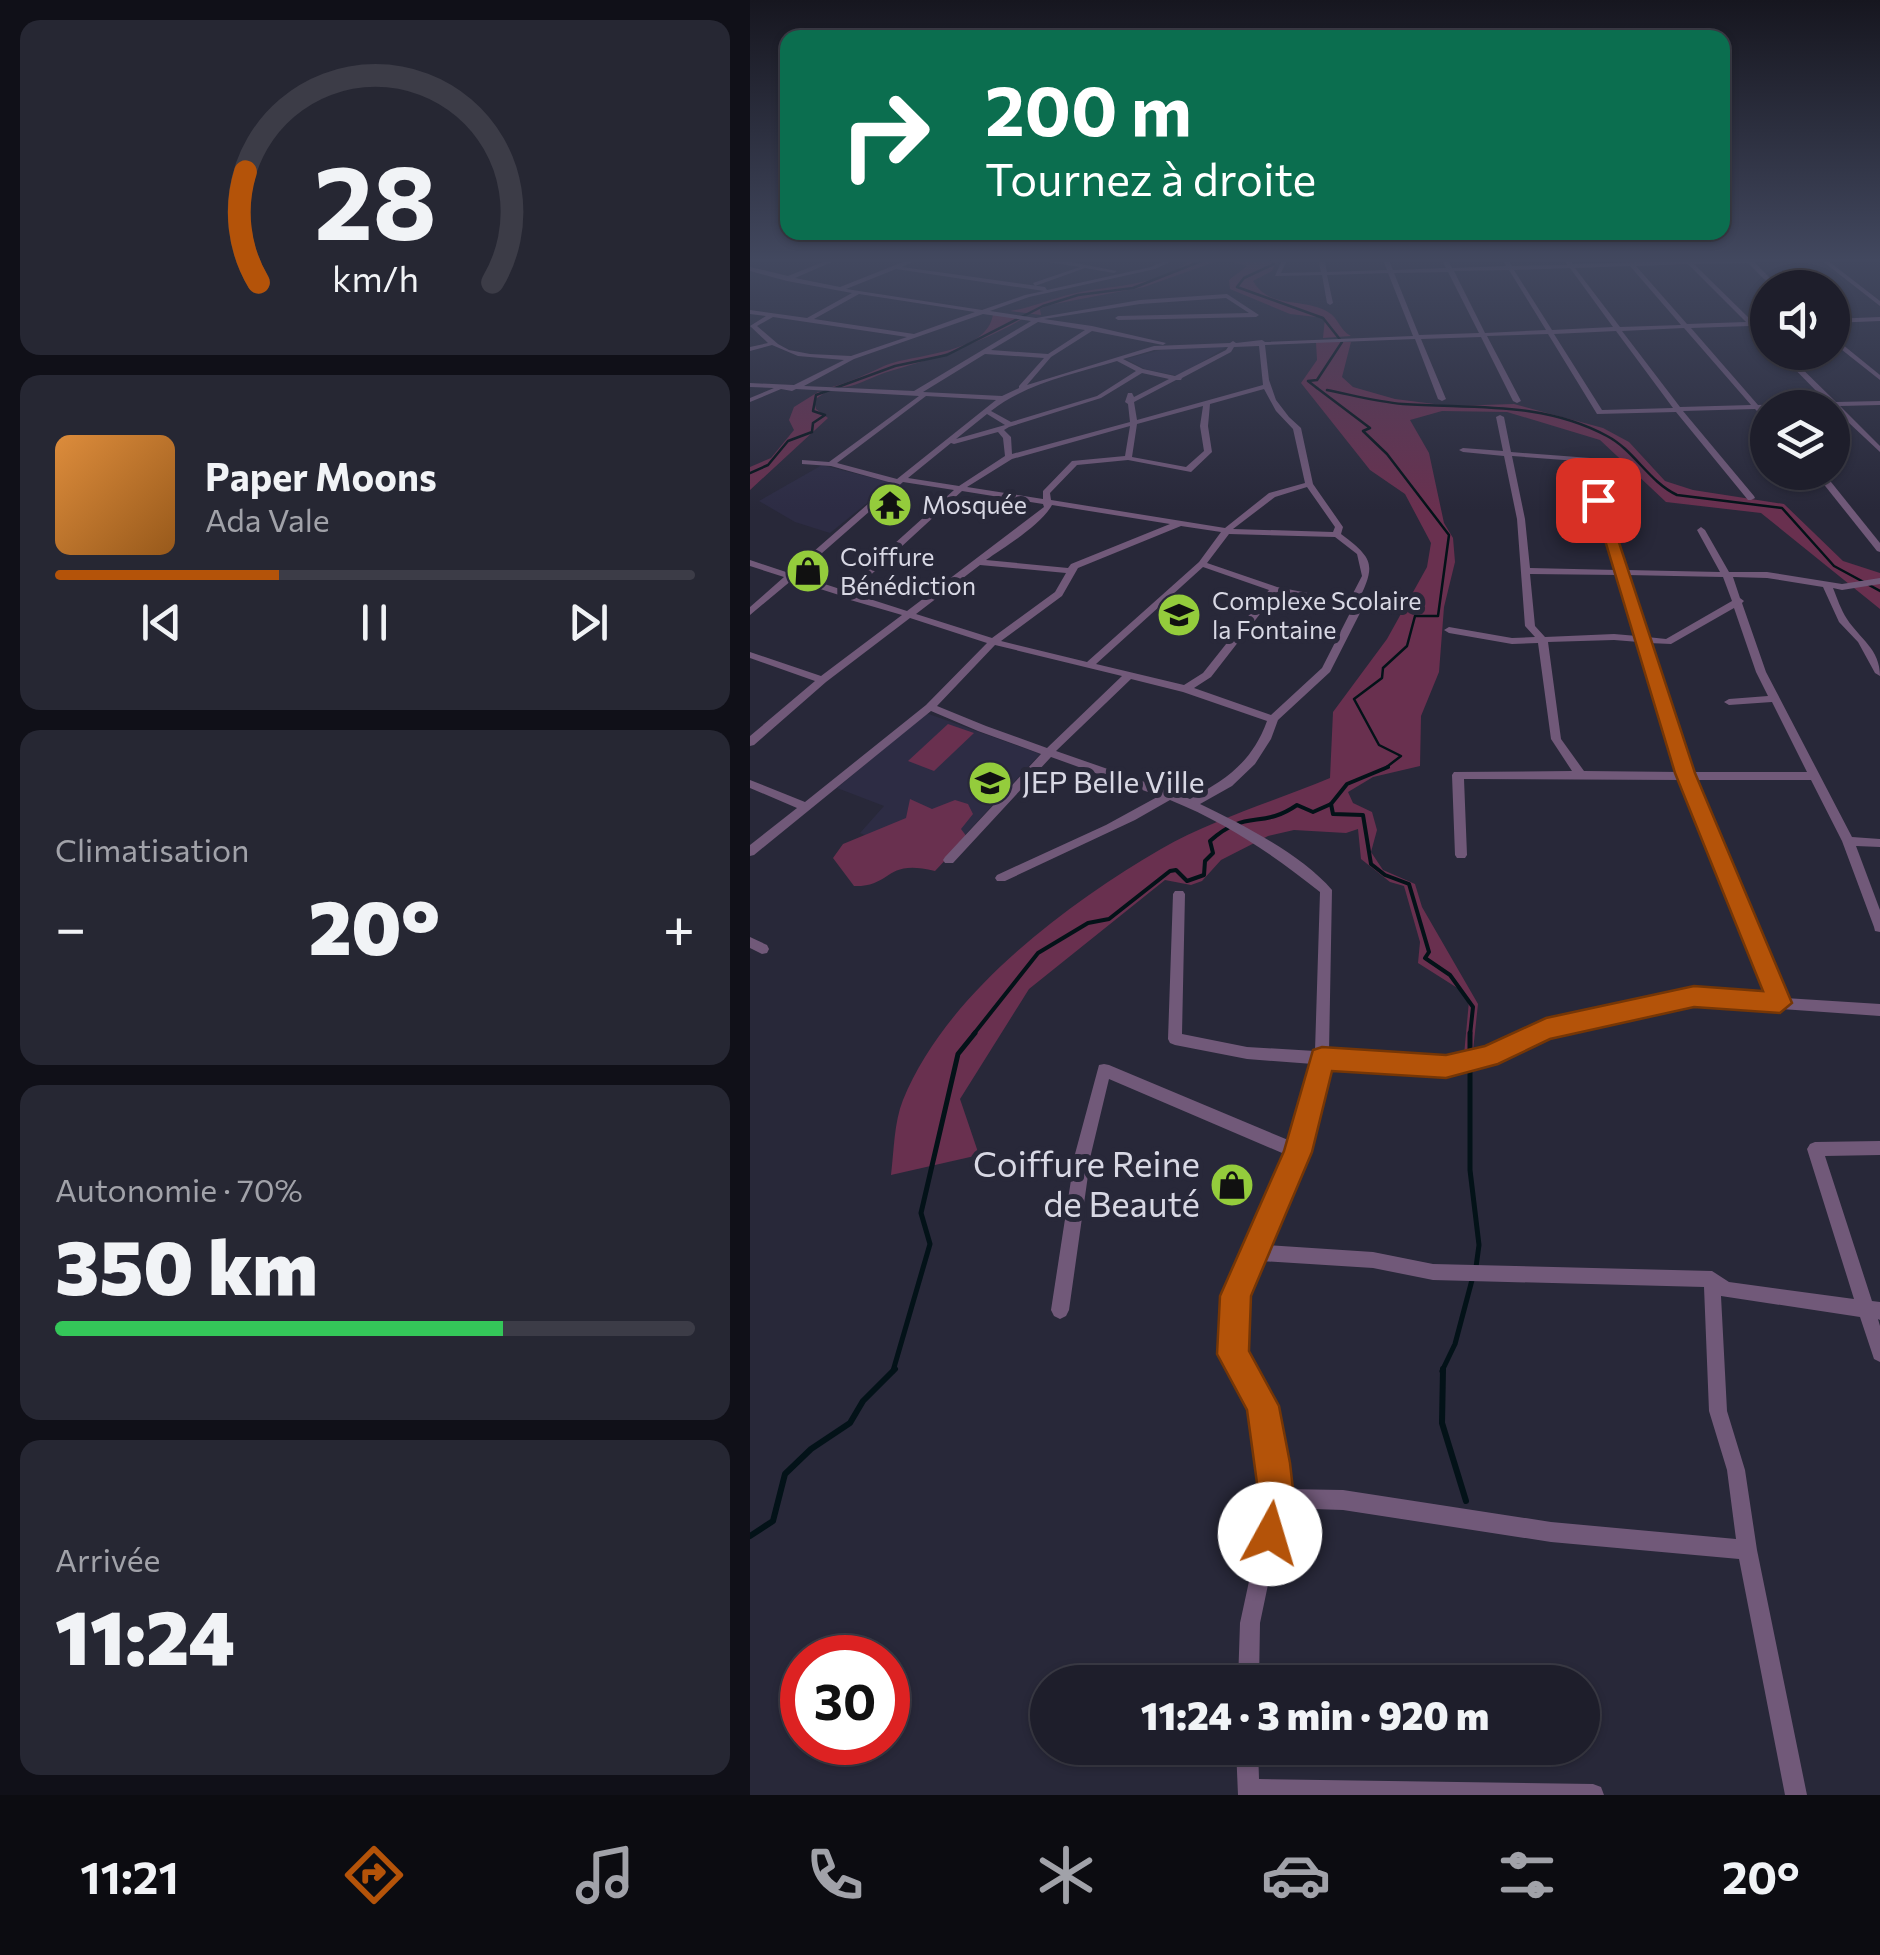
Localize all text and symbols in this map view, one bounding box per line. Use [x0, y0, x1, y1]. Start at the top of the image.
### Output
text: 200 m [985, 65, 1192, 150]
icon: right [820, 70, 950, 200]
text: 28 [314, 134, 436, 261]
text: Tournez à droite [985, 150, 1316, 205]
text: km/h [332, 256, 418, 299]
map controls [1750, 270, 1850, 490]
button: sound [1750, 270, 1850, 370]
button: layers [1750, 390, 1850, 490]
text: Paper Moons [205, 452, 437, 499]
pin [1556, 458, 1641, 543]
icon: arrive [1571, 473, 1626, 528]
temple icon: Mosquée [867, 482, 913, 528]
place label: Mosquée [922, 489, 1027, 519]
text: Ada Vale [205, 499, 330, 539]
place label: Coiffure Bénédiction [840, 541, 976, 600]
shop icon: Coiffure Bénédiction [785, 548, 831, 594]
place label: Complexe Scolaire la Fontaine [1212, 585, 1421, 644]
school or university icon: Complexe Scolaire la Fontaine [1156, 592, 1202, 638]
icon: previous [134, 595, 189, 650]
icon: pause [347, 595, 402, 650]
icon: next [561, 595, 616, 650]
school or university icon: JEP Belle Ville [967, 760, 1013, 806]
place label: JEP Belle Ville [1022, 762, 1204, 799]
text: Climatisation [55, 829, 249, 869]
text: 20° [309, 879, 440, 970]
text: − [55, 892, 86, 959]
text: + [663, 892, 695, 959]
place label: Coiffure Reine de Beauté [973, 1141, 1200, 1224]
shop icon: Coiffure Reine de Beauté [1209, 1162, 1255, 1208]
text: Autonomie · 70% [55, 1169, 303, 1209]
text: 350 km [55, 1219, 318, 1310]
position arrow [1218, 1482, 1322, 1586]
text: Arrivée [55, 1539, 160, 1579]
text: 11:24 [55, 1589, 235, 1680]
speed limit sign: 30 [780, 1635, 910, 1765]
text: 11:24 · 3 min · 920 m [1141, 1691, 1489, 1738]
icon: directions [339, 1840, 409, 1910]
icon: music [570, 1840, 640, 1910]
icon: phone [800, 1840, 870, 1910]
icon: climate [1031, 1840, 1101, 1910]
icon: car [1261, 1840, 1331, 1910]
icon: filters [1492, 1840, 1562, 1910]
text: 11:21 [80, 1848, 179, 1903]
text: 20° [1722, 1848, 1800, 1903]

